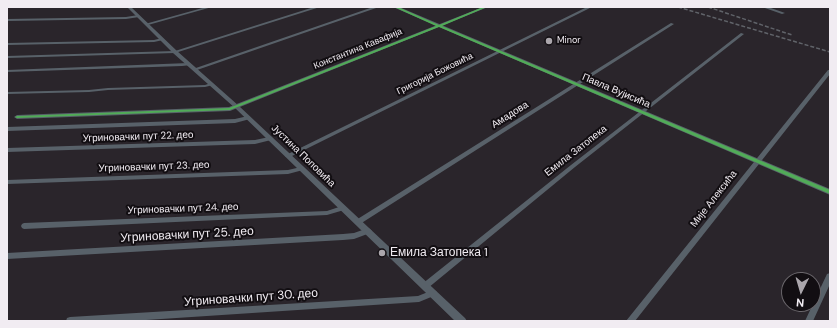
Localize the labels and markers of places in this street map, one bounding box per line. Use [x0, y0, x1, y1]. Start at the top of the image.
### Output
marker: Minor [544, 36, 554, 46]
place label: Minor [557, 36, 581, 46]
place label: Емила Затопека 1 [390, 246, 488, 260]
marker: Емила Затопека 1 [377, 248, 387, 258]

